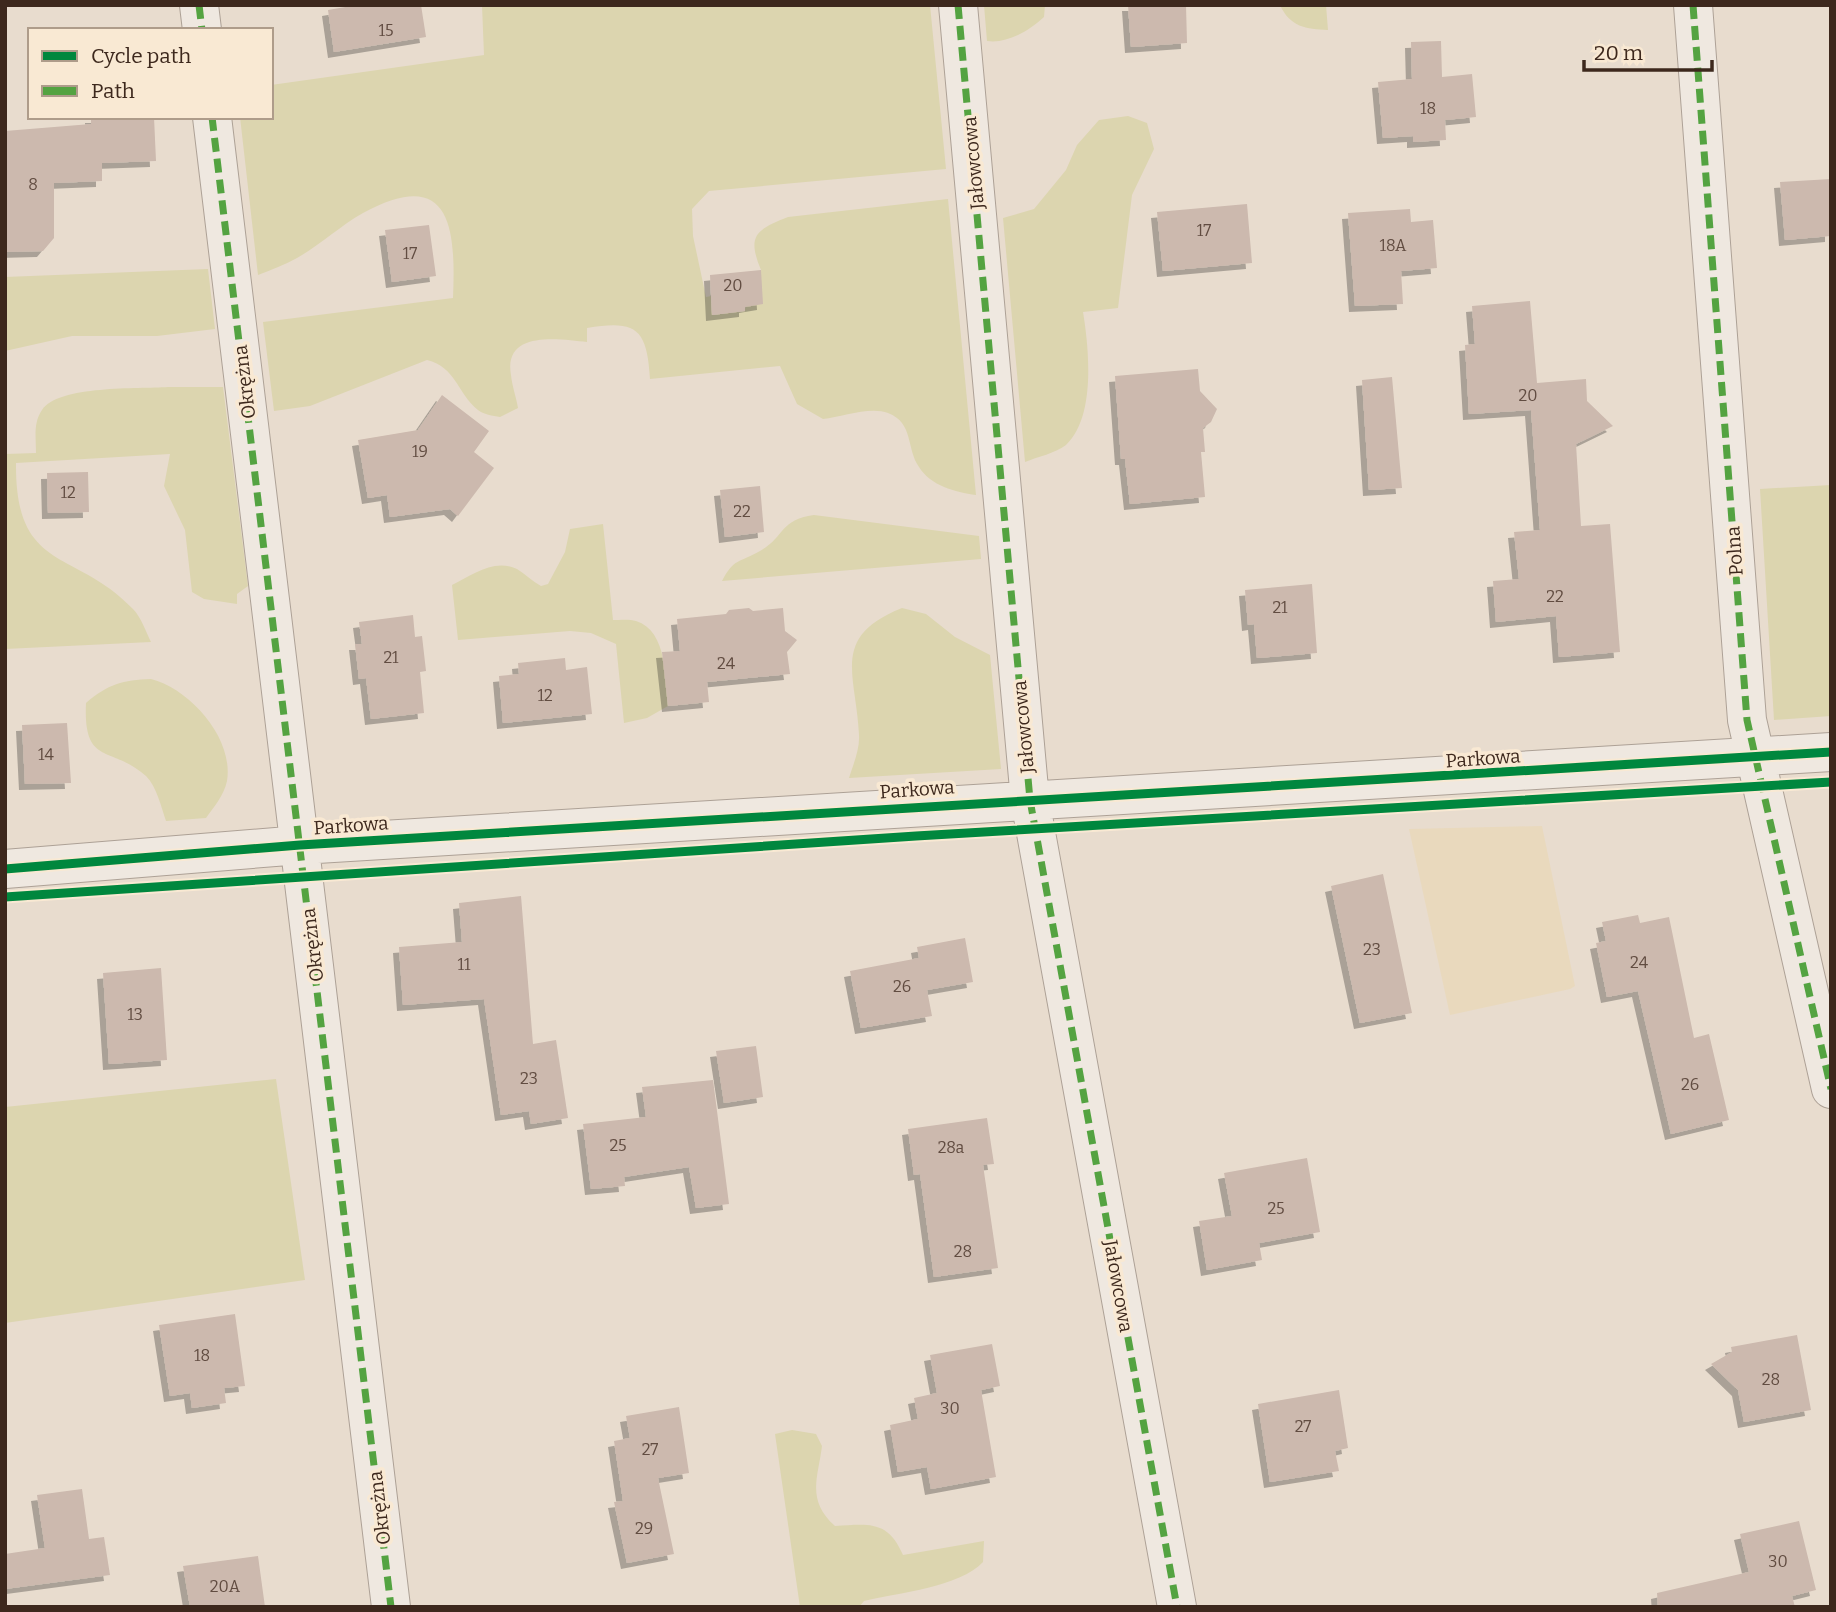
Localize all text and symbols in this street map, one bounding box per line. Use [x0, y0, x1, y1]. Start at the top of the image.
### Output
house number: 15 [378, 21, 394, 40]
legend [28, 28, 273, 119]
scale bar [1584, 28, 1712, 72]
text: 20 m [1594, 40, 1643, 66]
text: Cycle path [91, 43, 191, 69]
text: Path [91, 78, 135, 104]
house number: 18 [1420, 99, 1436, 118]
street label: Jałowcowa [958, 115, 989, 211]
house number: 8 [28, 175, 38, 194]
house number: 17 [1197, 221, 1211, 240]
house number: 18A [1380, 236, 1407, 255]
house number: 17 [403, 244, 417, 263]
house number: 20 [724, 276, 742, 295]
street label: Okrężna [228, 343, 260, 420]
house number: 20 [1519, 386, 1537, 405]
house number: 19 [412, 442, 428, 461]
house number: 12 [60, 483, 76, 502]
house number: 22 [733, 502, 751, 521]
street label: Polna [1721, 525, 1748, 577]
house number: 22 [1546, 587, 1564, 606]
house number: 21 [1272, 598, 1288, 617]
house number: 21 [383, 648, 399, 667]
house number: 24 [717, 654, 736, 673]
street label: Jałowcowa [1008, 679, 1039, 775]
house number: 12 [537, 686, 553, 705]
street label: Parkowa [1445, 744, 1522, 773]
house number: 14 [38, 745, 55, 764]
street label: Parkowa [879, 775, 956, 804]
street label: Parkowa [313, 811, 390, 840]
street label: Okrężna [296, 906, 328, 983]
house number: 23 [1363, 940, 1381, 959]
house number: 24 [1630, 953, 1649, 972]
house number: 11 [458, 955, 471, 974]
house number: 26 [893, 977, 911, 996]
house number: 13 [127, 1005, 143, 1024]
house number: 23 [520, 1069, 538, 1088]
house number: 26 [1681, 1075, 1699, 1094]
house number: 25 [609, 1136, 627, 1155]
house number: 28a [938, 1138, 965, 1157]
house number: 25 [1267, 1199, 1285, 1218]
street label: Jałowcowa [1099, 1237, 1138, 1335]
house number: 28 [954, 1242, 972, 1261]
house number: 18 [194, 1346, 210, 1365]
house number: 28 [1762, 1370, 1780, 1389]
house number: 30 [940, 1399, 960, 1418]
house number: 27 [1295, 1417, 1311, 1436]
house number: 27 [642, 1440, 658, 1459]
street label: Okrężna [363, 1469, 395, 1546]
house number: 29 [635, 1519, 653, 1538]
house number: 30 [1768, 1552, 1788, 1571]
house number: 20A [210, 1577, 241, 1596]

